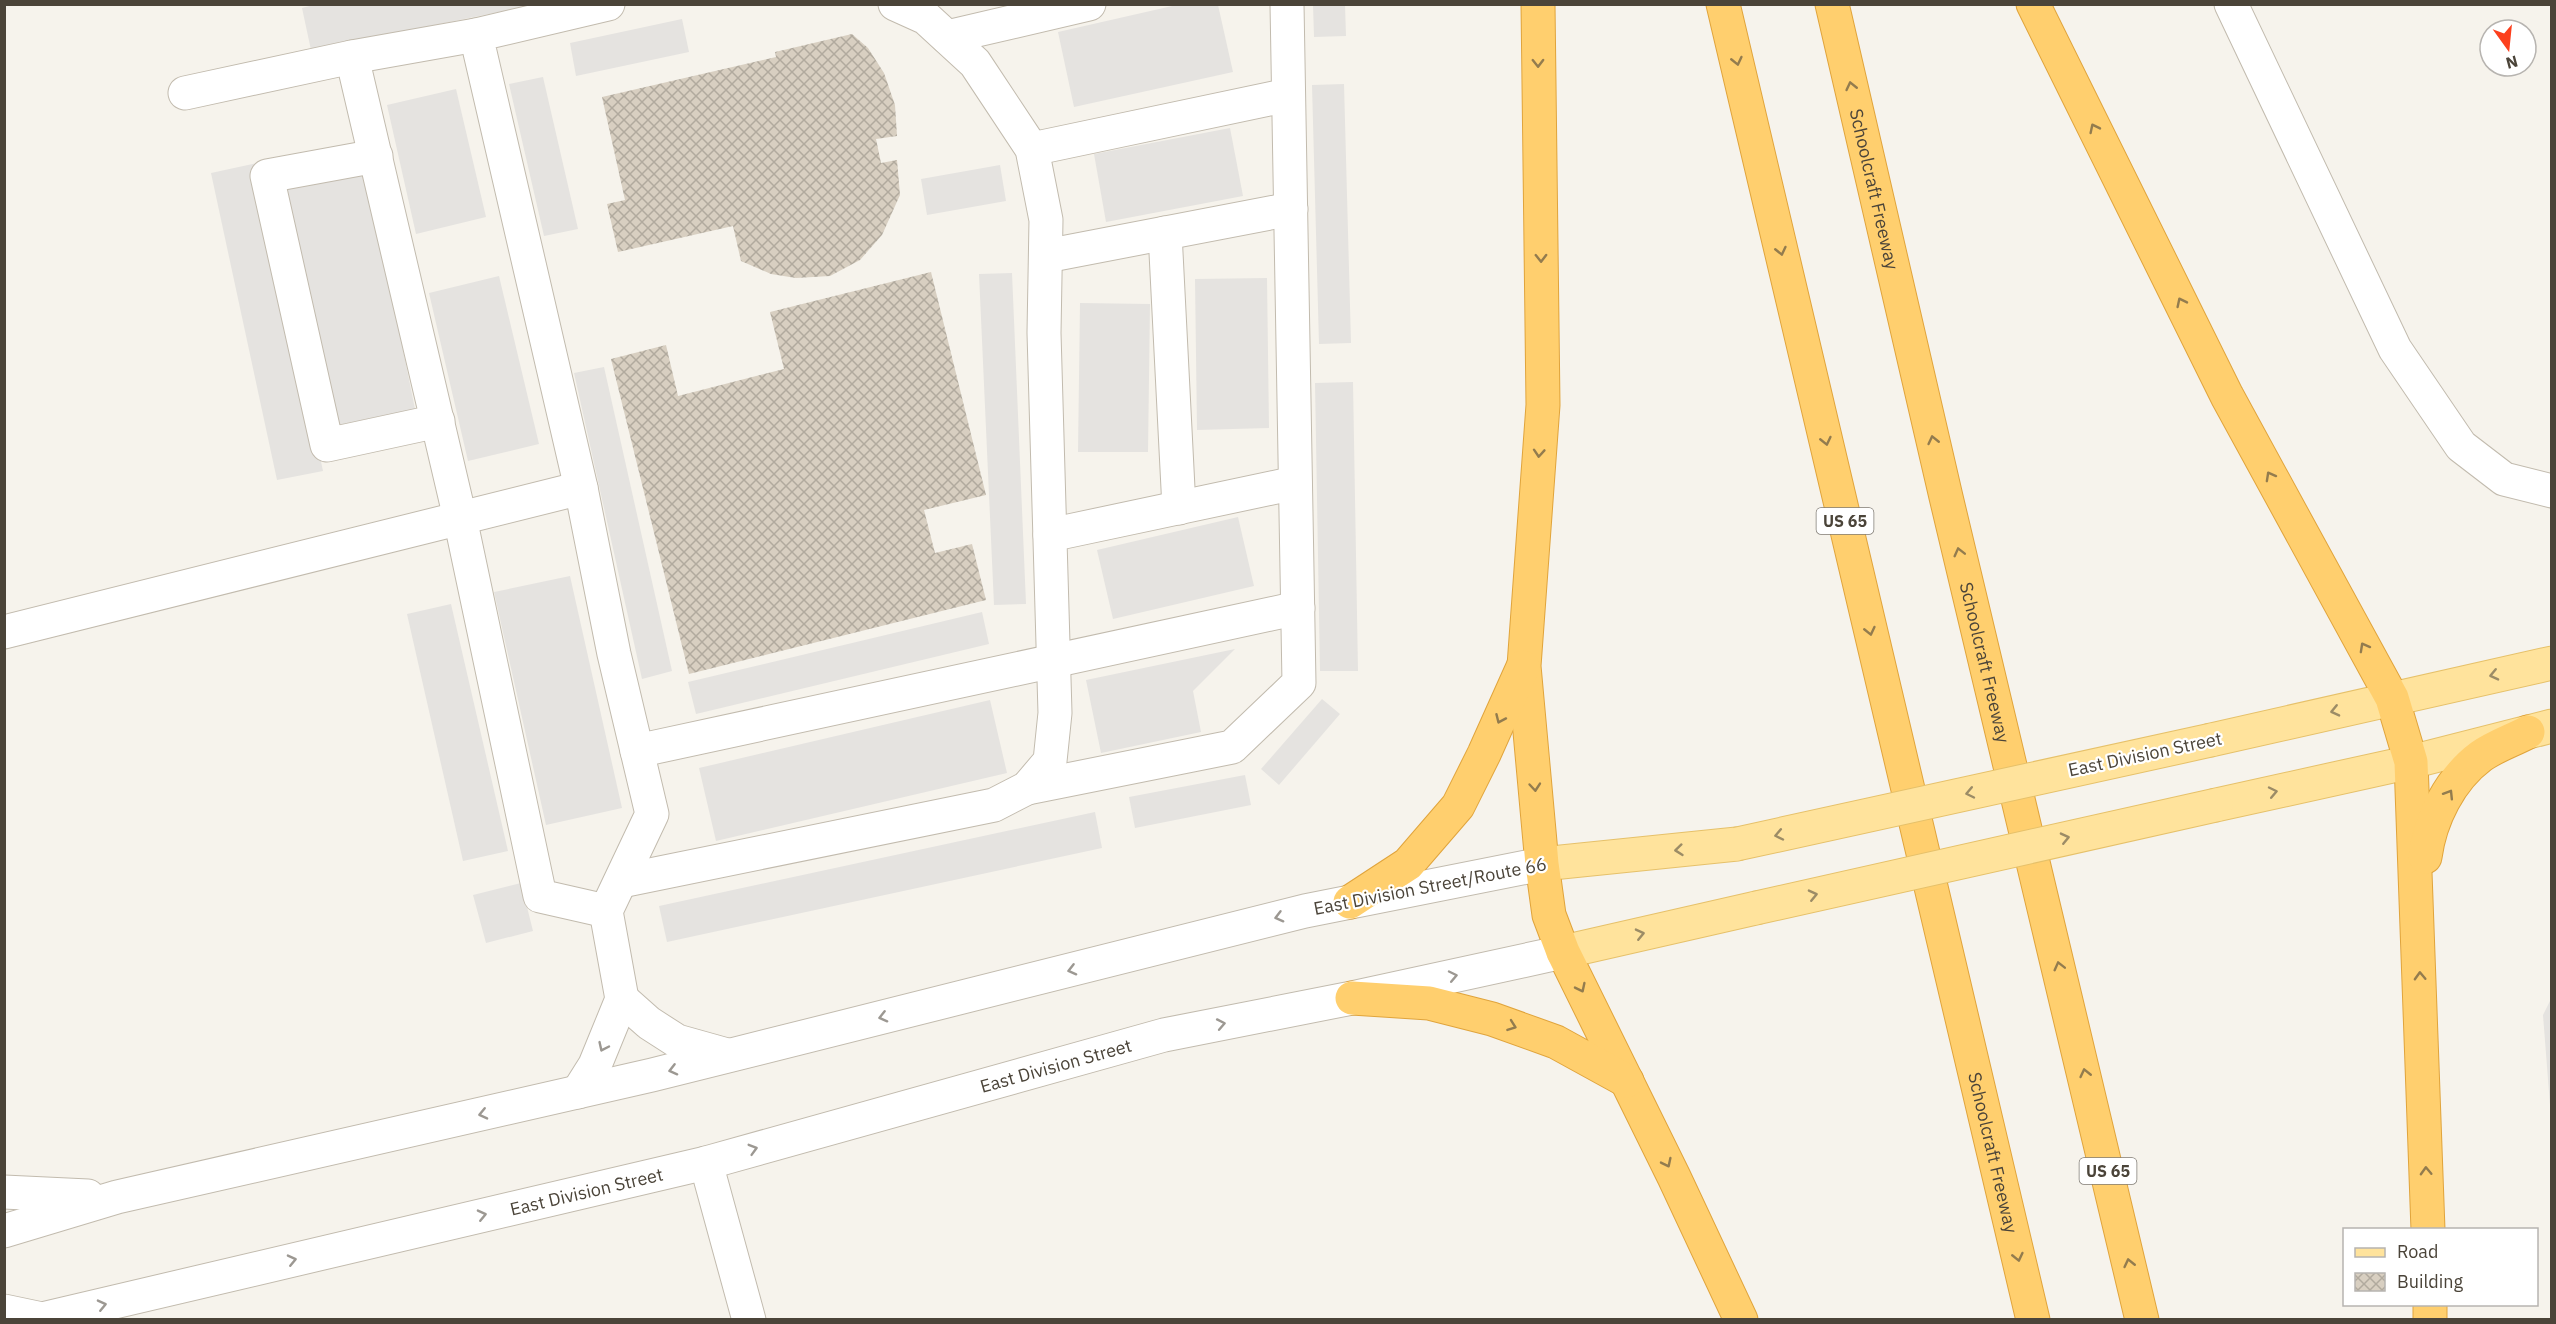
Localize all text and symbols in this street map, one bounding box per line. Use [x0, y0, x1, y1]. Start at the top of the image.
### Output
north arrow [2478, 18, 2538, 78]
text: N [2504, 51, 2520, 74]
one-way arrow [1729, 56, 1742, 66]
one-way arrow [1532, 58, 1544, 67]
one-way arrow [1845, 81, 1858, 91]
street label: Schoolcraft Freeway [1845, 106, 1905, 272]
one-way arrow [2090, 123, 2102, 134]
one-way arrow [1774, 246, 1787, 256]
one-way arrow [1535, 253, 1547, 262]
one-way arrow [2176, 298, 2188, 309]
one-way arrow [1927, 435, 1940, 445]
one-way arrow [1818, 436, 1831, 446]
one-way arrow [1533, 448, 1546, 457]
one-way arrow [2266, 471, 2277, 482]
road number: US 65 [1816, 508, 1874, 534]
one-way arrow [1954, 547, 1967, 557]
street label: Schoolcraft Freeway [1955, 580, 2016, 745]
one-way arrow [1863, 626, 1876, 636]
one-way arrow [2360, 642, 2371, 653]
one-way arrow [2490, 668, 2500, 681]
one-way arrow [2330, 704, 2340, 717]
one-way arrow [1495, 713, 1507, 724]
street label: East Division Street [2066, 726, 2224, 782]
one-way arrow [1528, 782, 1541, 791]
one-way arrow [1965, 786, 1975, 799]
one-way arrow [2268, 786, 2278, 799]
one-way arrow [2441, 789, 2452, 800]
one-way arrow [1774, 828, 1784, 841]
one-way arrow [2060, 833, 2070, 846]
one-way arrow [1675, 843, 1684, 856]
street label: East Division Street/Route 66 [1312, 852, 1548, 920]
one-way arrow [1808, 889, 1818, 902]
one-way arrow [1274, 910, 1284, 923]
one-way arrow [1635, 928, 1645, 941]
one-way arrow [2054, 961, 2067, 971]
one-way arrow [1067, 963, 1077, 976]
one-way arrow [1448, 970, 1458, 983]
one-way arrow [2414, 972, 2426, 981]
one-way arrow [1574, 982, 1585, 992]
one-way arrow [878, 1010, 888, 1023]
one-way arrow [1216, 1018, 1226, 1031]
one-way arrow [1506, 1019, 1517, 1032]
street label: East Division Street [977, 1033, 1134, 1097]
one-way arrow [599, 1041, 611, 1052]
one-way arrow [668, 1062, 678, 1075]
one-way arrow [2079, 1068, 2092, 1078]
street label: Schoolcraft Freeway [1963, 1070, 2024, 1235]
one-way arrow [478, 1106, 488, 1119]
one-way arrow [748, 1144, 758, 1157]
one-way arrow [1660, 1156, 1672, 1167]
road number: US 65 [2080, 1158, 2136, 1184]
street label: East Division Street [508, 1162, 665, 1220]
one-way arrow [2420, 1167, 2432, 1176]
one-way arrow [477, 1210, 487, 1223]
legend [2343, 1228, 2538, 1306]
text: Road [2397, 1240, 2438, 1263]
one-way arrow [2010, 1252, 2023, 1262]
one-way arrow [287, 1255, 297, 1268]
one-way arrow [2123, 1258, 2136, 1268]
text: Building [2397, 1270, 2464, 1293]
one-way arrow [97, 1299, 107, 1312]

